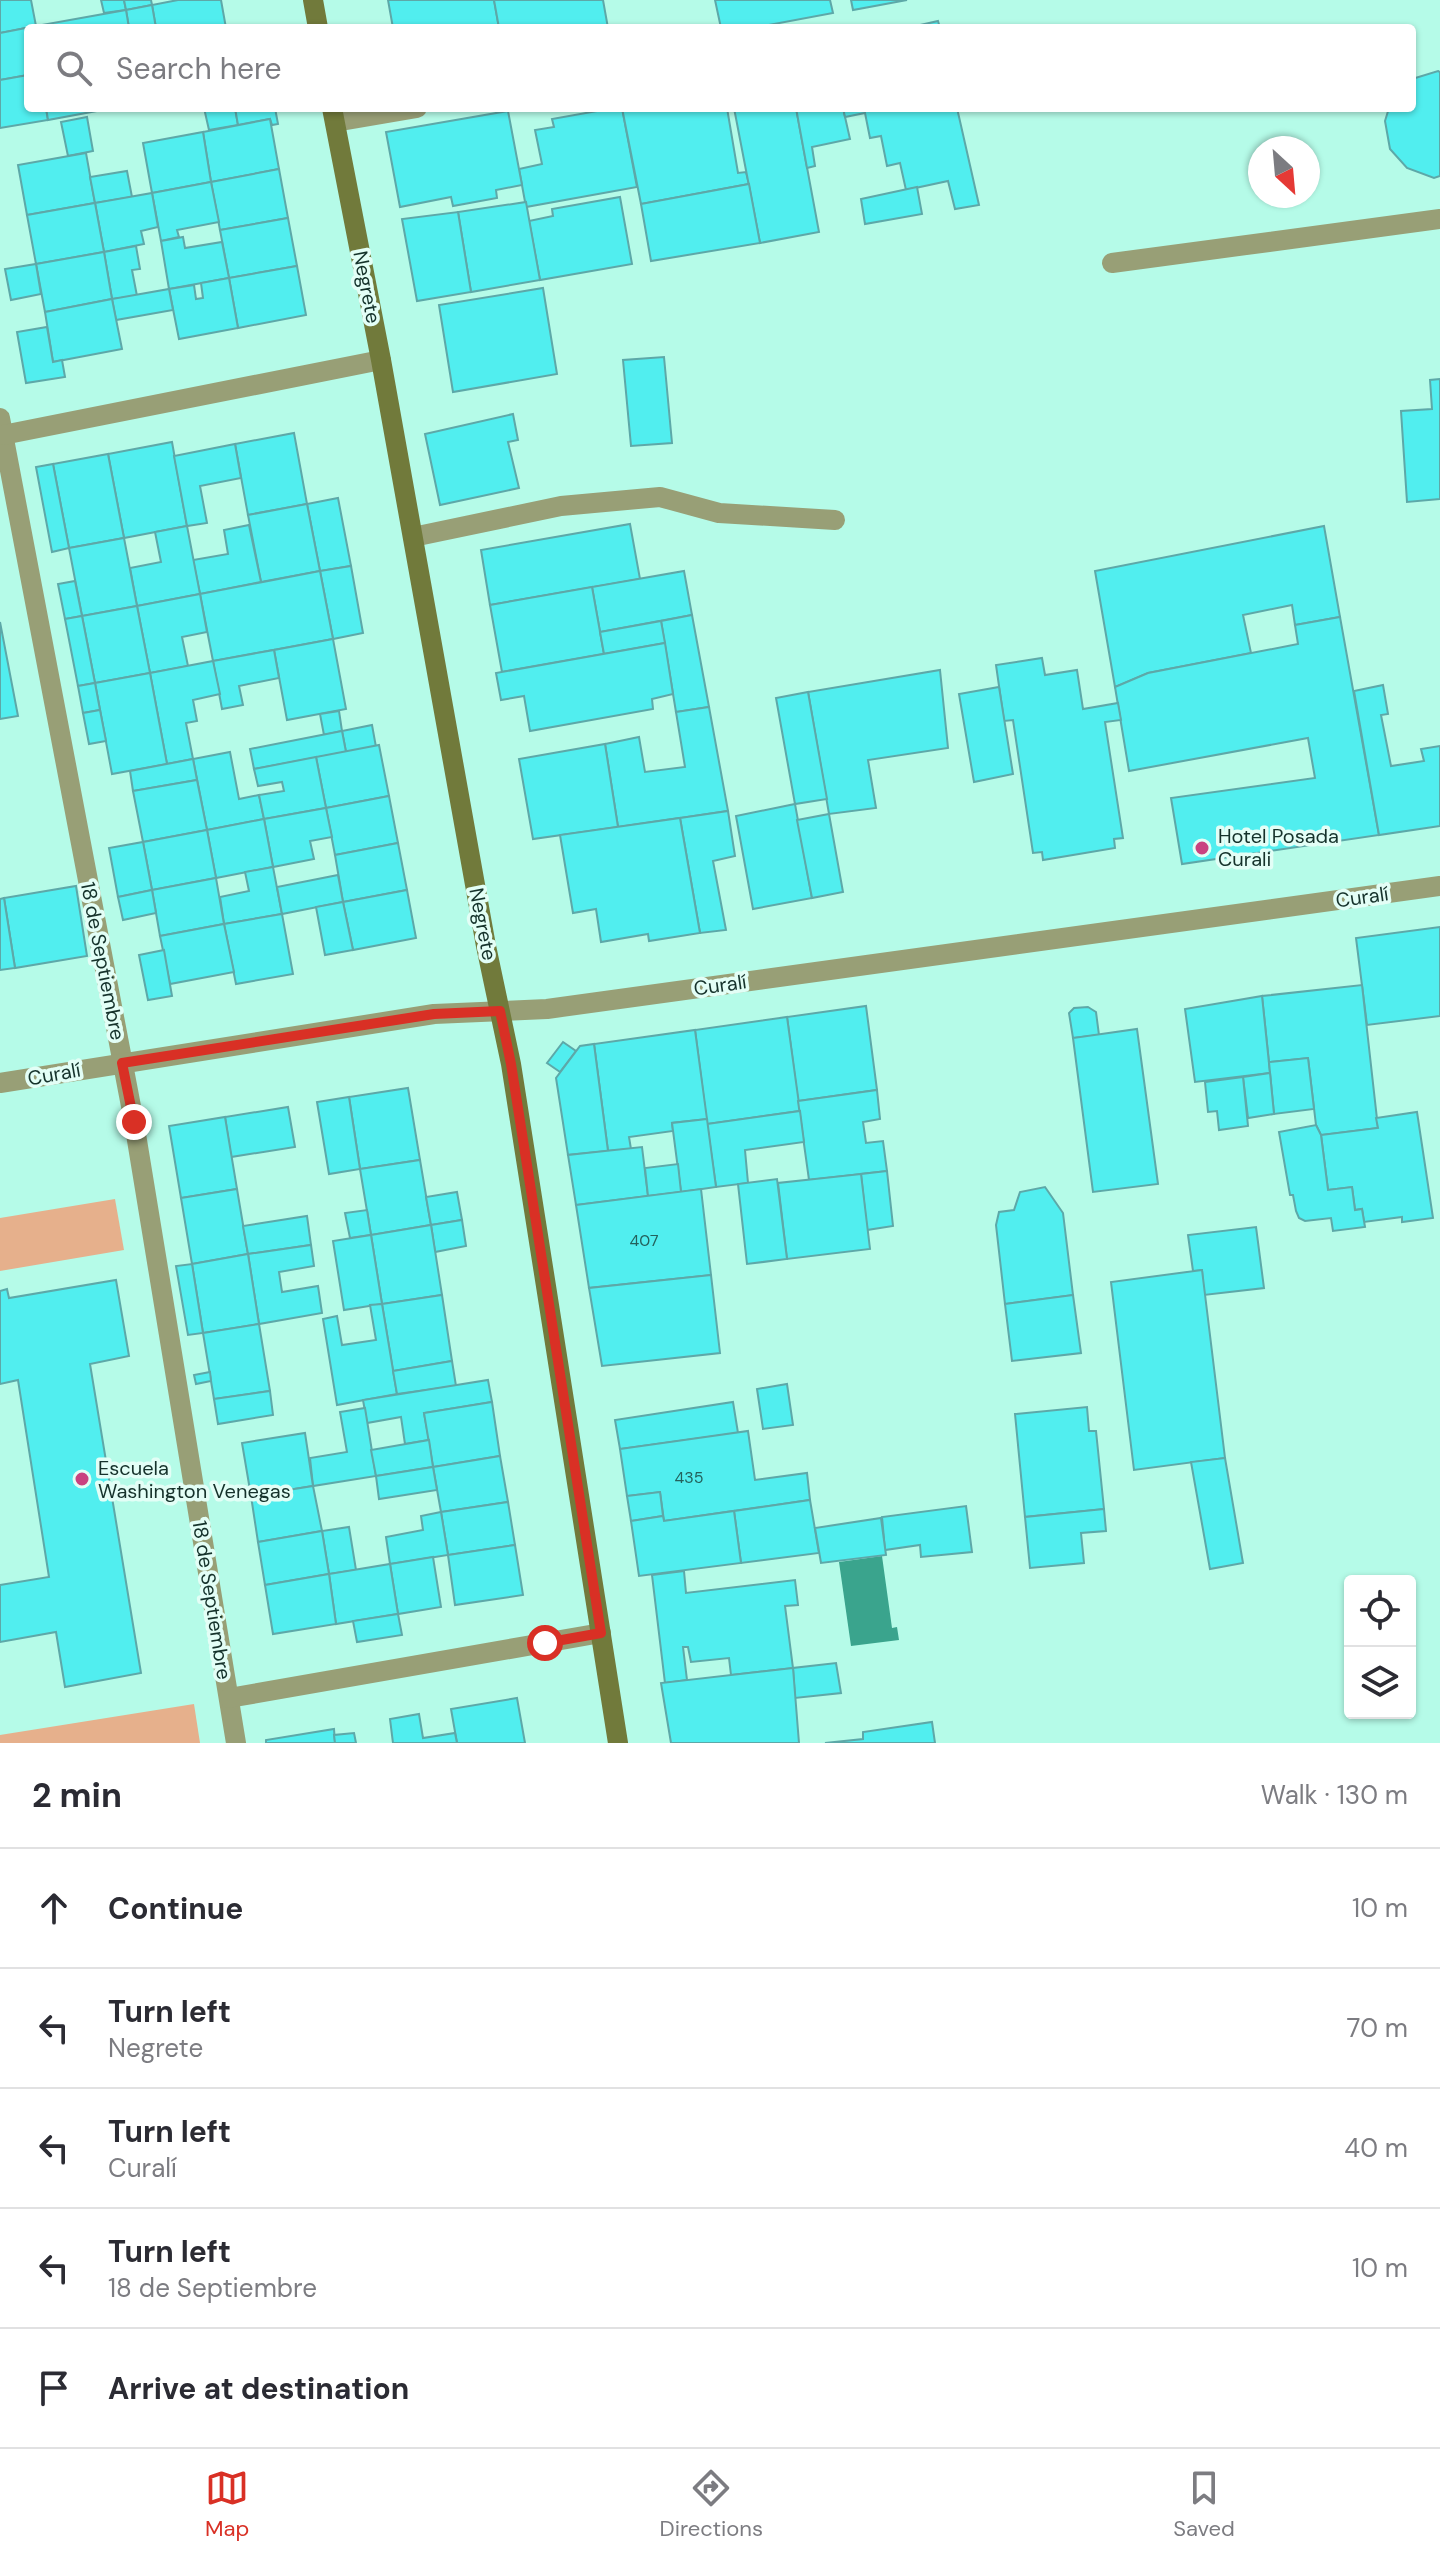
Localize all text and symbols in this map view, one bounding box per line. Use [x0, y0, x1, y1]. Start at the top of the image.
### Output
search box [24, 24, 1416, 112]
icon: search [52, 46, 96, 90]
text: Search here [116, 49, 282, 88]
north arrow [1248, 136, 1320, 208]
street label: Negrete [347, 249, 387, 325]
place label: Hotel Posada Curali [1218, 823, 1339, 872]
marker: Hotel Posada Curali [1193, 839, 1211, 857]
street label: 18 de Septiembre [75, 880, 131, 1042]
street label: Curalí [1334, 880, 1391, 914]
street label: Negrete [463, 886, 503, 962]
street label: Curalí [692, 968, 749, 1002]
street label: Curalí [26, 1057, 83, 1091]
route end [116, 1104, 152, 1140]
house number: 407 [630, 1230, 658, 1251]
place label: Escuela Washington Venegas [98, 1455, 291, 1504]
house number: 435 [675, 1467, 703, 1488]
marker: Escuela Washington Venegas [73, 1470, 91, 1488]
street label: 18 de Septiembre [187, 1519, 237, 1681]
map controls [1344, 1575, 1416, 1719]
button: locate [1344, 1575, 1416, 1647]
route start [527, 1625, 563, 1661]
button: layers [1344, 1647, 1416, 1719]
text: 2 min [32, 1773, 122, 1818]
text: Walk · 130 m [1261, 1778, 1408, 1812]
icon: ahead [32, 1886, 76, 1930]
text: Continue [108, 1889, 243, 1928]
text: 10 m [1352, 1891, 1408, 1925]
text: Turn left [108, 1992, 231, 2031]
icon: left [32, 2006, 76, 2050]
text: 70 m [1347, 2011, 1408, 2045]
text: Negrete [108, 2031, 203, 2065]
text: Turn left [108, 2112, 231, 2151]
icon: left [32, 2126, 76, 2170]
text: 40 m [1344, 2131, 1408, 2165]
text: Curalí [108, 2151, 177, 2185]
text: Turn left [108, 2232, 231, 2271]
icon: left [32, 2246, 76, 2290]
text: 10 m [1352, 2251, 1408, 2285]
text: 18 de Septiembre [108, 2271, 317, 2305]
icon: arrive [32, 2366, 76, 2410]
text: Arrive at destination [108, 2369, 409, 2408]
tab: Map [205, 2466, 249, 2543]
tab: Directions [660, 2466, 763, 2543]
tab: Saved [1173, 2466, 1235, 2543]

